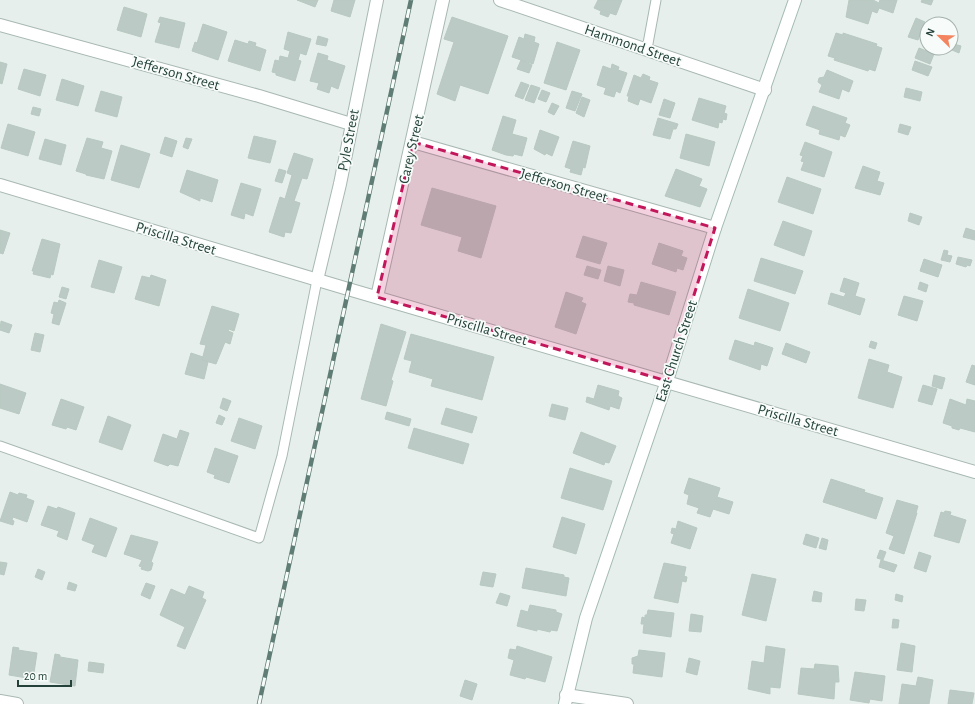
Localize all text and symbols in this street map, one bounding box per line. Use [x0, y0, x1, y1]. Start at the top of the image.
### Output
north arrow [919, 16, 959, 56]
street label: Hammond Street [583, 22, 683, 69]
text: N [924, 27, 937, 38]
street label: Jefferson Street [130, 54, 221, 93]
street label: Pyle Street [335, 108, 362, 172]
street label: Carey Street [396, 113, 427, 185]
street label: Jefferson Street [518, 166, 609, 205]
street label: Priscilla Street [134, 219, 218, 258]
street label: East Church Street [653, 298, 700, 404]
street label: Priscilla Street [445, 311, 529, 348]
street label: Priscilla Street [756, 402, 840, 439]
scale bar [18, 662, 71, 688]
text: 20 m [24, 670, 47, 682]

